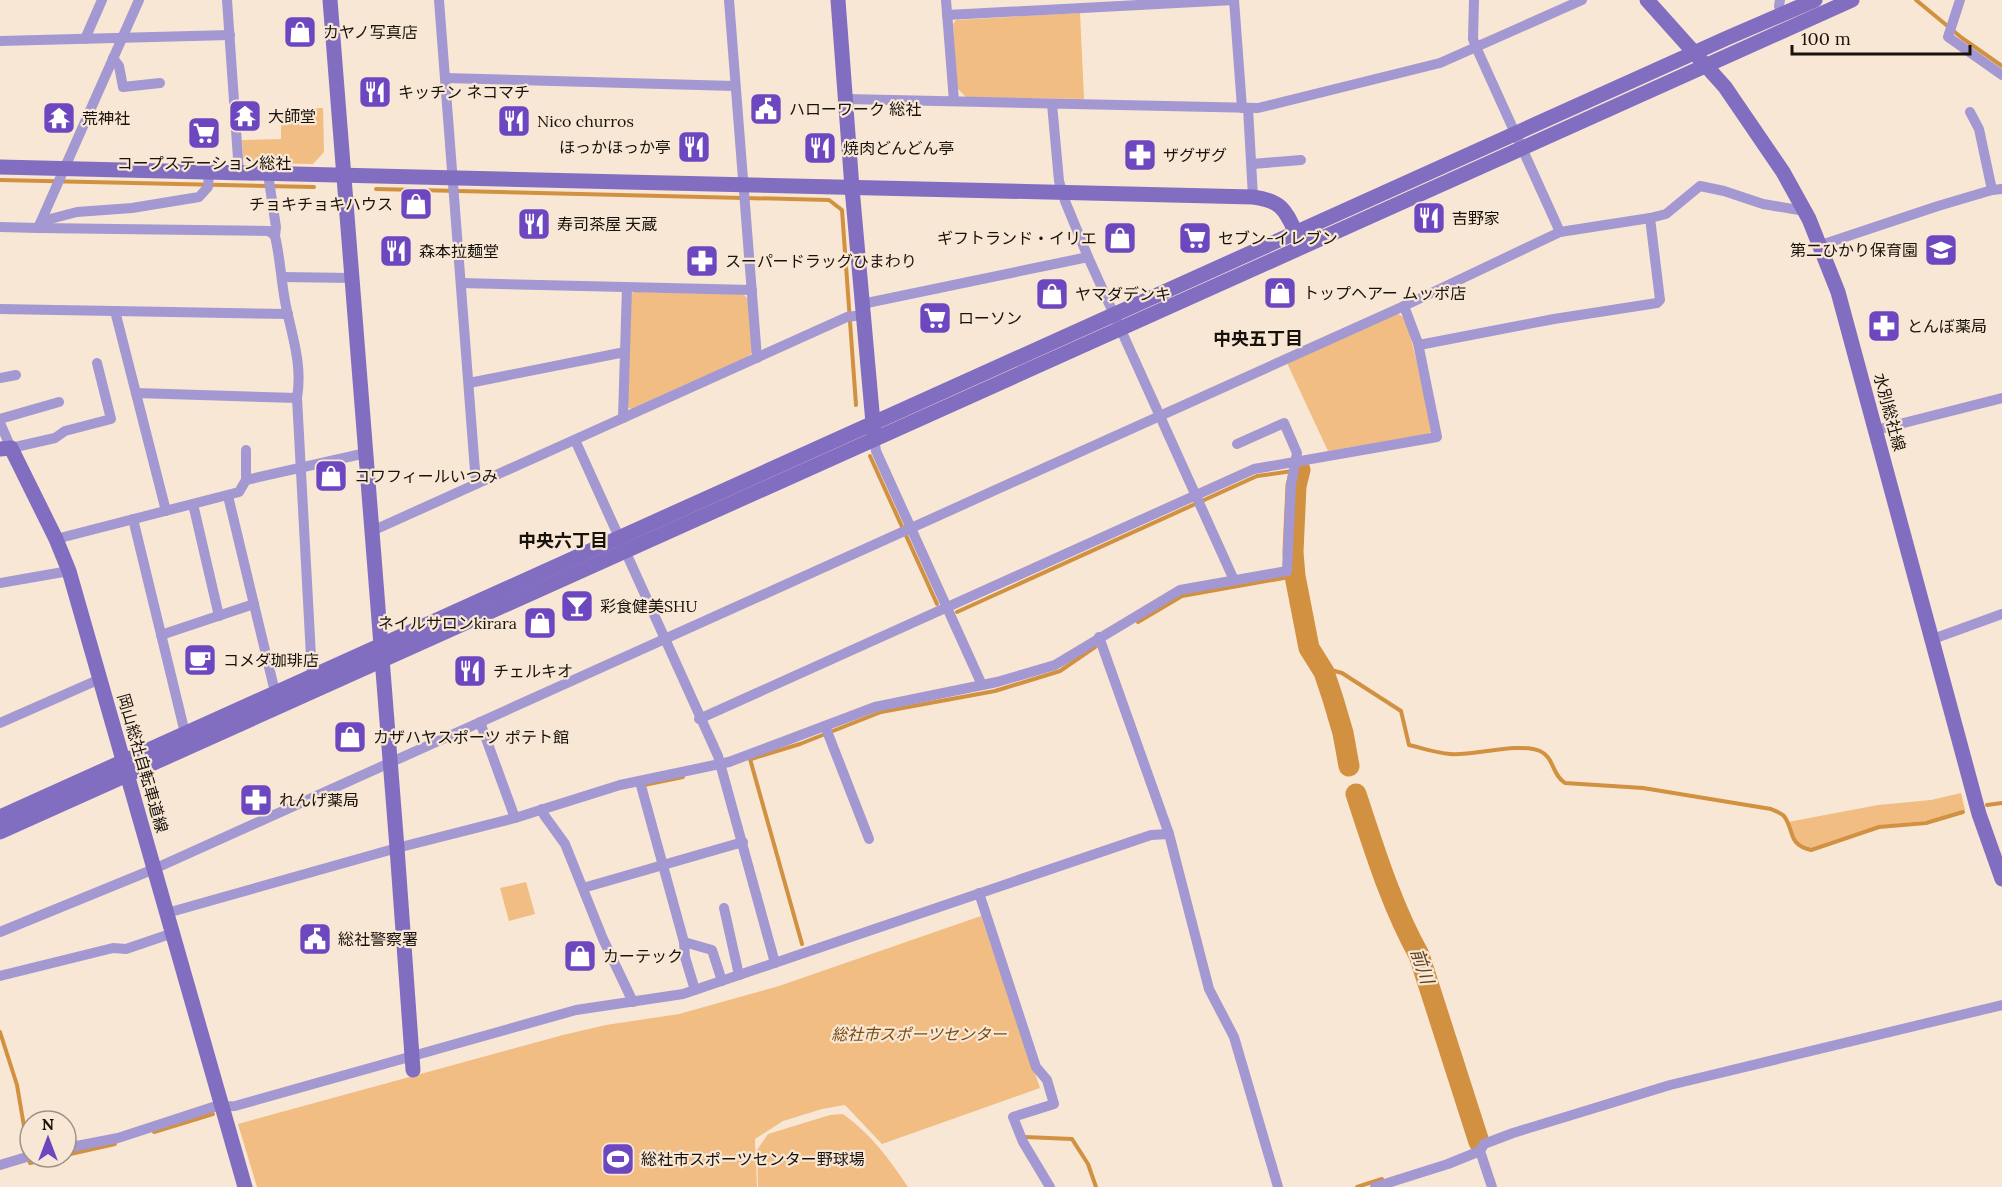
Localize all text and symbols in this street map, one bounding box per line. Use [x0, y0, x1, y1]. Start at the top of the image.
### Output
shop icon: カヤノ写真店 [282, 14, 318, 50]
scale bar [1792, 18, 1970, 56]
place label: カヤノ写真店 [323, 22, 418, 42]
text: 100 m [1801, 27, 1851, 50]
restaurant icon: キッチン ネコマチ [357, 74, 393, 110]
place label: キッチン ネコマチ [398, 82, 530, 102]
public building icon: ハローワーク 総社 [748, 91, 784, 127]
temple icon: 大師堂 [227, 98, 263, 134]
place label: ハローワーク 総社 [789, 99, 921, 119]
temple icon: 荒神社 [41, 100, 77, 136]
restaurant icon: Nico churros [496, 103, 532, 139]
place label: 大師堂 [268, 106, 316, 126]
place label: 荒神社 [82, 108, 130, 128]
place label: Nico churros [537, 111, 634, 131]
supermarket icon: コープステーション総社 [186, 115, 222, 151]
restaurant icon: ほっかほっか亭 [676, 129, 712, 165]
restaurant icon: 焼肉どんどん亭 [802, 130, 838, 166]
place label: ほっかほっか亭 [559, 137, 671, 157]
pharmacy icon: ザグザグ [1122, 137, 1158, 173]
place label: 焼肉どんどん亭 [843, 138, 955, 158]
place label: ザグザグ [1163, 145, 1227, 165]
place label: コープステーション総社 [117, 153, 291, 173]
shop icon: チョキチョキハウス [398, 186, 434, 222]
place label: チョキチョキハウス [249, 194, 393, 214]
restaurant icon: 吉野家 [1411, 200, 1447, 236]
restaurant icon: 寿司茶屋 天蔵 [516, 206, 552, 242]
place label: 吉野家 [1452, 208, 1500, 228]
place label: 寿司茶屋 天蔵 [557, 214, 657, 234]
shop icon: ギフトランド・イリエ [1102, 220, 1138, 256]
supermarket icon: セブン-イレブン [1177, 220, 1213, 256]
place label: ギフトランド・イリエ [937, 228, 1097, 248]
place label: セブン-イレブン [1218, 228, 1338, 248]
school or university icon: 第二ひかり保育園 [1923, 232, 1959, 268]
restaurant icon: 森本拉麺堂 [378, 233, 414, 269]
place label: 第二ひかり保育園 [1790, 240, 1918, 260]
place label: 森本拉麺堂 [419, 241, 499, 261]
pharmacy icon: スーパードラッグひまわり [684, 243, 720, 279]
place label: スーパードラッグひまわり [725, 251, 917, 271]
shop icon: トップヘアー ムッポ店 [1262, 275, 1298, 311]
shop icon: ヤマダデンキ [1034, 276, 1070, 312]
place label: トップヘアー ムッポ店 [1303, 283, 1466, 303]
place label: ヤマダデンキ [1075, 284, 1171, 304]
supermarket icon: ローソン [917, 300, 953, 336]
place label: ローソン [958, 308, 1022, 328]
pharmacy icon: とんぼ薬局 [1866, 308, 1902, 344]
place label: とんぼ薬局 [1907, 316, 1987, 336]
district label: 中央五丁目 [1213, 327, 1303, 350]
street label: 水別総社線 [1870, 371, 1910, 453]
shop icon: コワフィールいつみ [313, 458, 349, 494]
place label: コワフィールいつみ [354, 466, 498, 486]
district label: 中央六丁目 [518, 529, 608, 552]
bar icon: 彩食健美SHU [559, 588, 595, 624]
place label: 彩食健美SHU [600, 596, 698, 616]
shop icon: ネイルサロンkirara [522, 605, 558, 641]
place label: ネイルサロンkirara [378, 613, 517, 633]
cafe icon: コメダ珈琲店 [182, 642, 218, 678]
place label: コメダ珈琲店 [223, 650, 319, 670]
restaurant icon: チェルキオ [452, 653, 488, 689]
place label: チェルキオ [493, 661, 573, 681]
street label: 岡山総社自転車道線 [114, 691, 172, 835]
shop icon: カザハヤスポーツ ポテト館 [332, 719, 368, 755]
place label: カザハヤスポーツ ポテト館 [373, 727, 569, 747]
pharmacy icon: れんげ薬局 [238, 782, 274, 818]
place label: れんげ薬局 [279, 790, 359, 810]
public building icon: 総社警察署 [297, 921, 333, 957]
place label: 総社警察署 [338, 929, 418, 949]
shop icon: カーテック [562, 938, 598, 974]
water label: 前川 [1406, 945, 1440, 988]
place label: カーテック [603, 946, 683, 966]
park label: 総社市スポーツセンター [831, 1024, 1008, 1044]
north arrow [18, 1109, 78, 1169]
text: N [42, 1114, 54, 1134]
sports icon: 総社市スポーツセンター野球場 [600, 1141, 636, 1177]
place label: 総社市スポーツセンター野球場 [641, 1149, 865, 1169]

